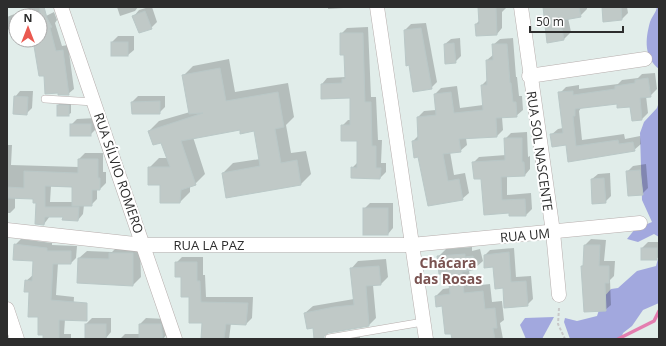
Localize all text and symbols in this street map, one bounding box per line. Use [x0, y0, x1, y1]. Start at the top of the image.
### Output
north arrow [8, 8, 48, 48]
scale bar [530, 8, 623, 34]
text: N [24, 10, 32, 25]
text: 50 m [536, 13, 564, 30]
street label: RUA SOL NASCENTE [523, 90, 557, 212]
street label: RUA SÍLVIO ROMERO [90, 110, 148, 236]
street label: RUA UM [499, 224, 551, 246]
street label: RUA LA PAZ [174, 236, 244, 254]
district label: Chácara das Rosas [414, 253, 482, 288]

